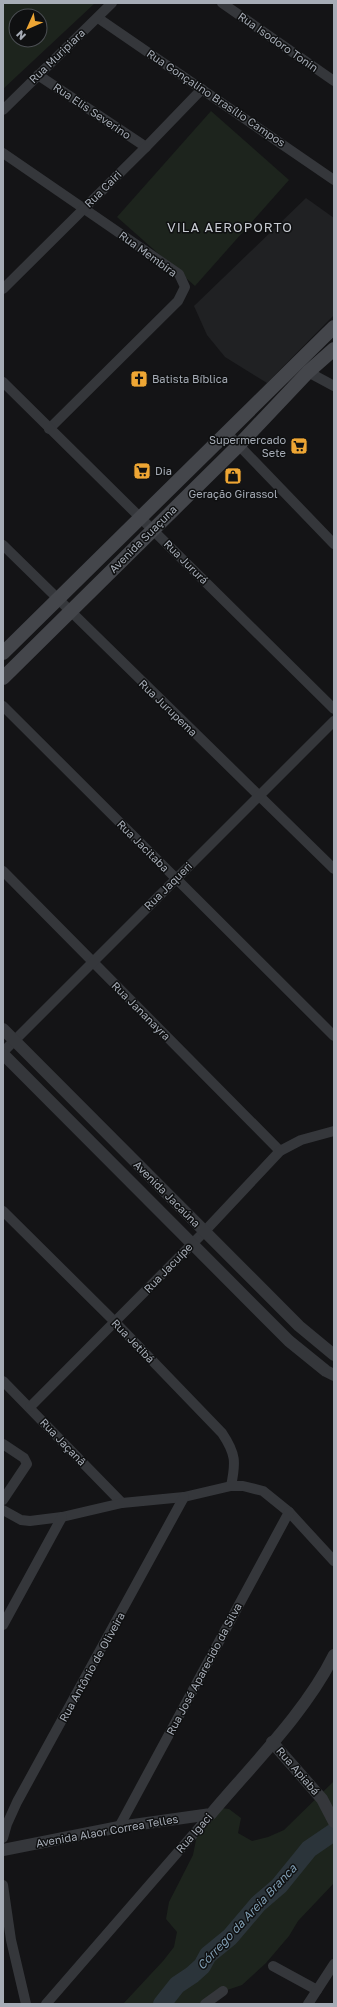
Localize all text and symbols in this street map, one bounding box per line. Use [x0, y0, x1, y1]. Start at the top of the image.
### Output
north arrow [8, 8, 48, 48]
street label: Rua Isodoro Tonin [236, 9, 321, 74]
street label: Rua Muripiara [26, 26, 87, 86]
text: N [13, 28, 28, 43]
street label: Rua Gonçalino Brasílio Campos [145, 46, 288, 149]
street label: Rua Elis Severino [51, 80, 134, 142]
street label: Rua Cairi [82, 167, 124, 210]
district label: VILA AEROPORTO [167, 219, 293, 235]
street label: Rua Membira [117, 228, 180, 279]
church icon: Batista Bíblica [129, 369, 149, 389]
place label: Batista Bíblica [152, 372, 228, 385]
place label: Supermercado Sete [209, 433, 286, 459]
supermarket icon: Supermercado Sete [289, 436, 309, 456]
supermarket icon: Dia [132, 461, 152, 481]
place label: Dia [155, 464, 172, 477]
shop icon: Geração Girassol [223, 466, 243, 486]
place label: Geração Girassol [189, 487, 278, 500]
street label: Avenida Suaçuna [106, 502, 179, 575]
street label: Rua Jururá [162, 537, 211, 586]
street label: Rua Jurupema [137, 677, 200, 739]
street label: Rua Jacitaba [115, 817, 172, 874]
street label: Rua Jaqueri [141, 859, 194, 912]
street label: Rua Jananayra [109, 979, 173, 1043]
street label: Avenida Jacaúna [131, 1158, 203, 1230]
street label: Rua Jacuípe [141, 1240, 195, 1295]
street label: Rua Jetibá [109, 1316, 157, 1365]
street label: Rua Jaçanã [38, 1415, 89, 1468]
street label: Rua José Aparecido da Silva [163, 1601, 244, 1737]
street label: Rua Antônio de Oliveira [56, 1610, 127, 1724]
street label: Rua Apiabá [274, 1744, 323, 1797]
street label: Rua Igaci [173, 1810, 214, 1855]
street label: Avenida Alaor Correa Telles [35, 1812, 179, 1849]
water label: Córrego da Areia Branca [194, 1860, 300, 1973]

